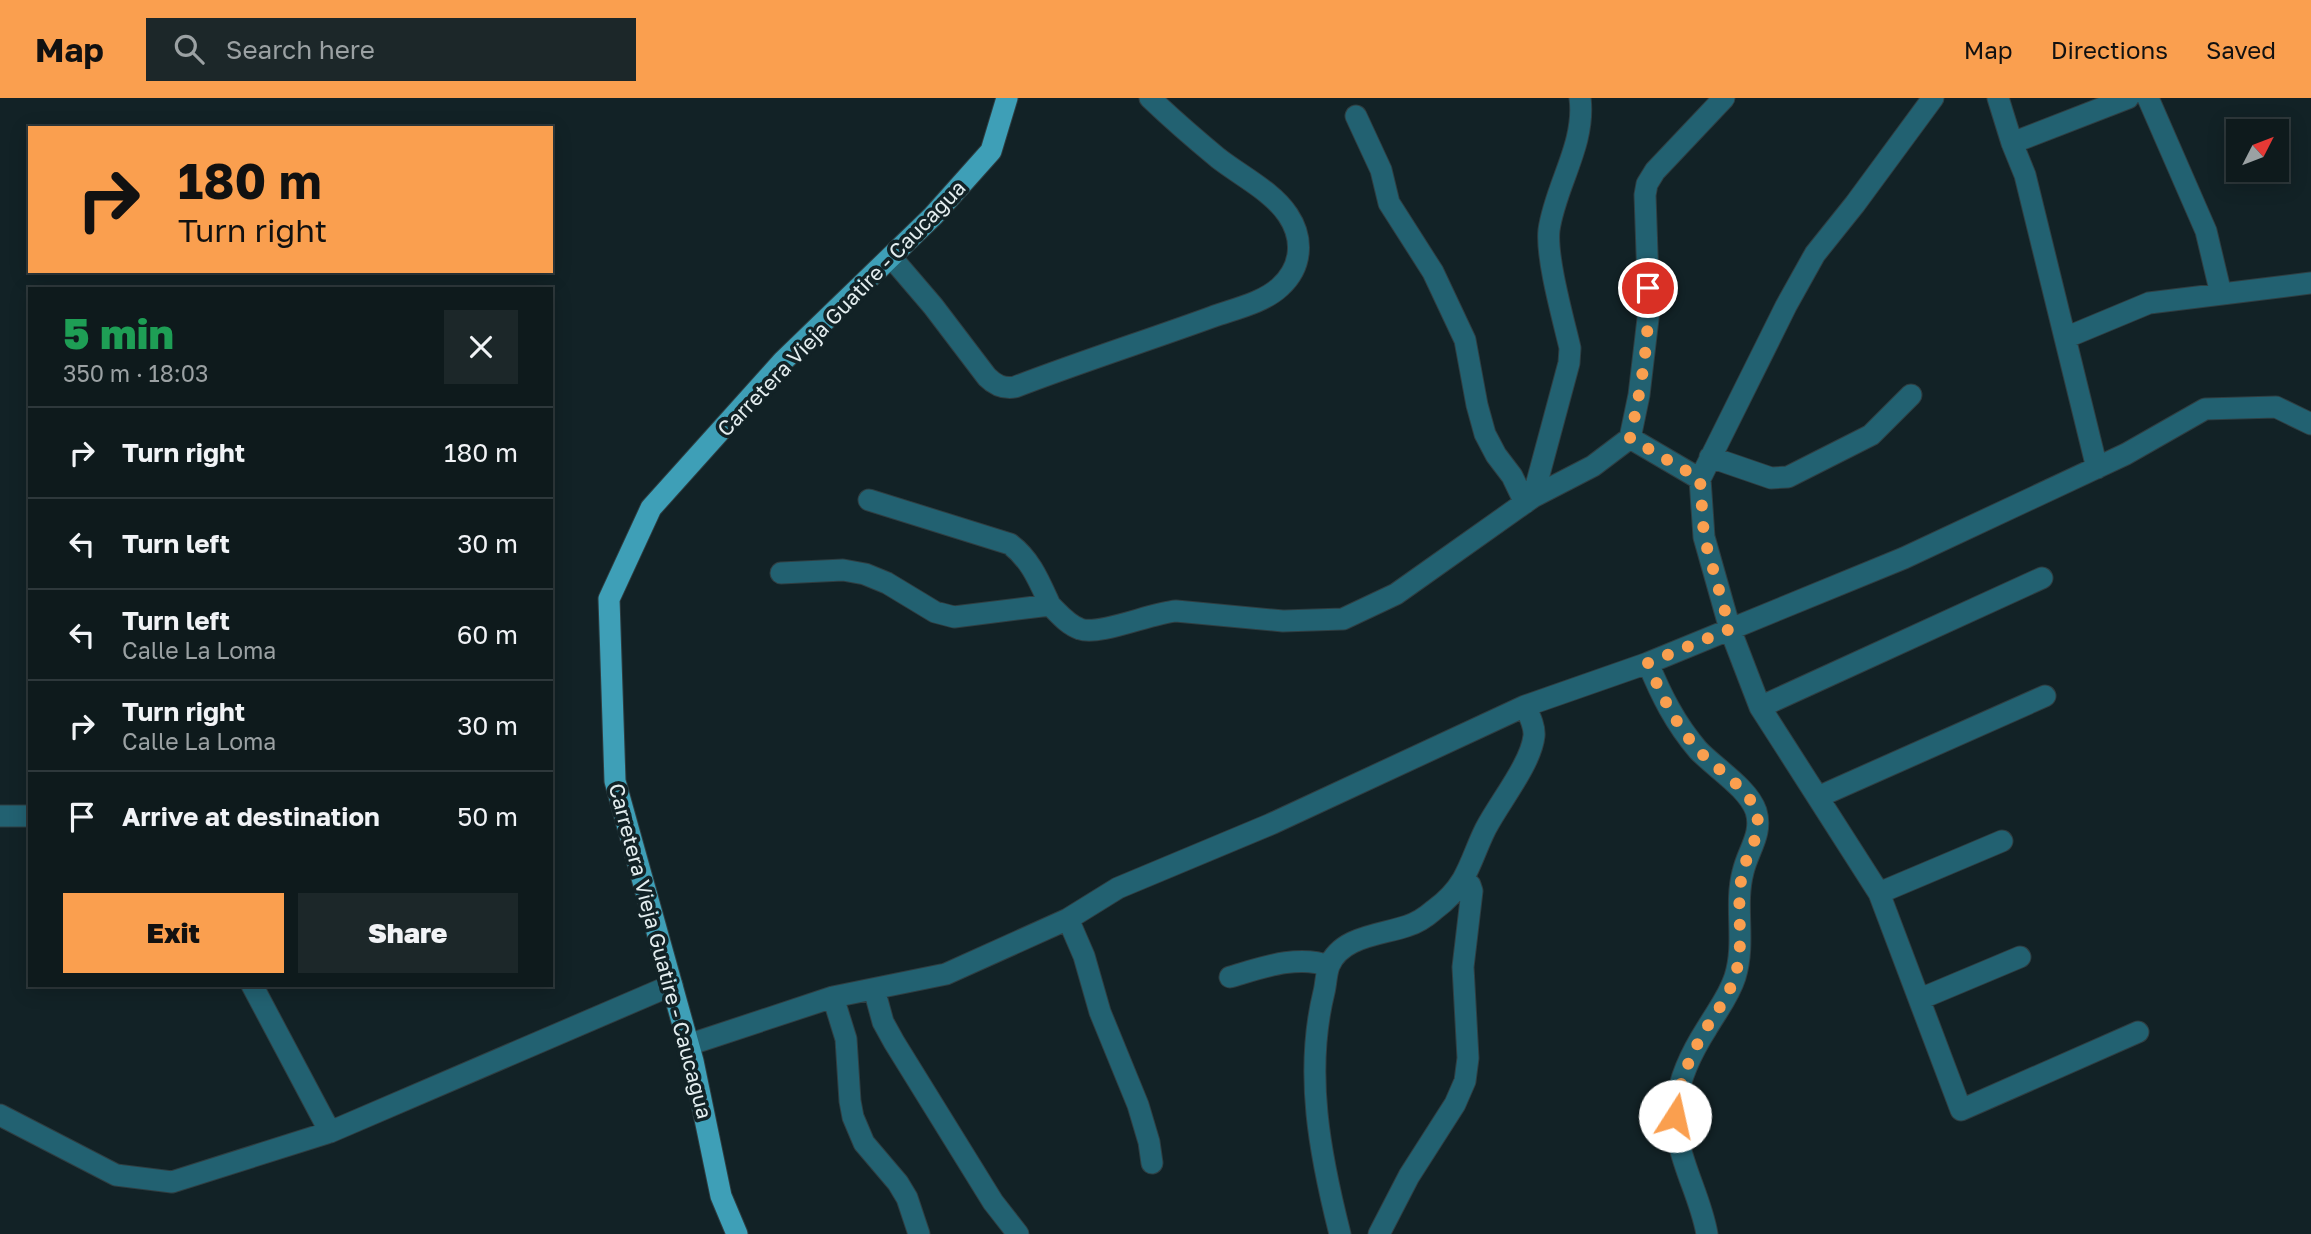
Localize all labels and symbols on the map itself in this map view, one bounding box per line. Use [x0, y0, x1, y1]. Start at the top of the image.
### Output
north arrow [2226, 119, 2289, 182]
street label: Carretera Vieja Guatire - Caucagua [711, 174, 971, 442]
pin [1618, 258, 1678, 318]
street label: Carretera Vieja Guatire - Caucagua [604, 780, 718, 1122]
position arrow [1638, 1079, 1712, 1153]

